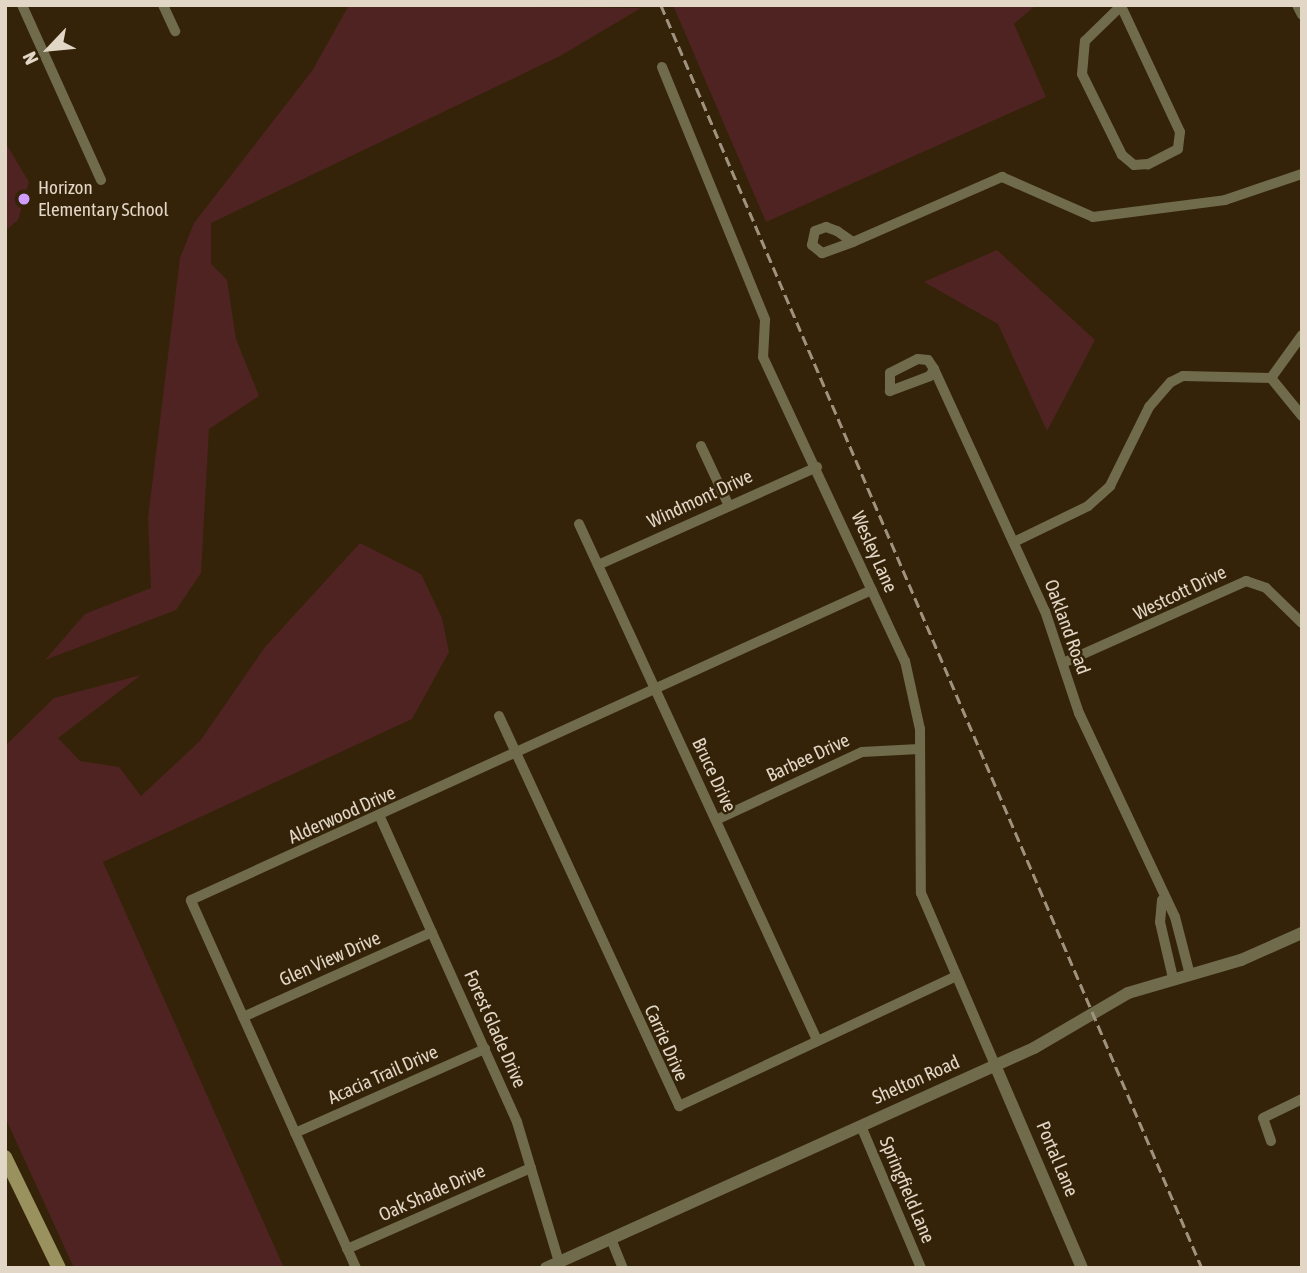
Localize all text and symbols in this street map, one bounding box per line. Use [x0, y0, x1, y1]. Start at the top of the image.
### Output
north arrow [14, 14, 84, 84]
text: N [18, 48, 42, 68]
place label: Horizon Elementary School [38, 177, 169, 221]
marker: Horizon Elementary School [16, 191, 32, 207]
street label: Windmont Drive [644, 465, 756, 533]
street label: Wesley Lane [846, 508, 902, 596]
street label: Westcott Drive [1130, 561, 1230, 625]
street label: Oakland Road [1039, 576, 1095, 678]
street label: Barbee Drive [763, 729, 853, 787]
street label: Bruce Drive [687, 734, 741, 816]
street label: Alderwood Drive [285, 781, 399, 849]
street label: Glen View Drive [276, 927, 384, 991]
street label: Forest Glade Drive [459, 967, 531, 1091]
street label: Carrie Drive [639, 1001, 693, 1085]
street label: Acacia Trail Drive [324, 1041, 442, 1109]
street label: Shelton Road [869, 1051, 963, 1109]
street label: Portal Lane [1031, 1118, 1083, 1200]
street label: Springfield Lane [874, 1134, 940, 1246]
street label: Oak Shade Drive [375, 1159, 489, 1227]

